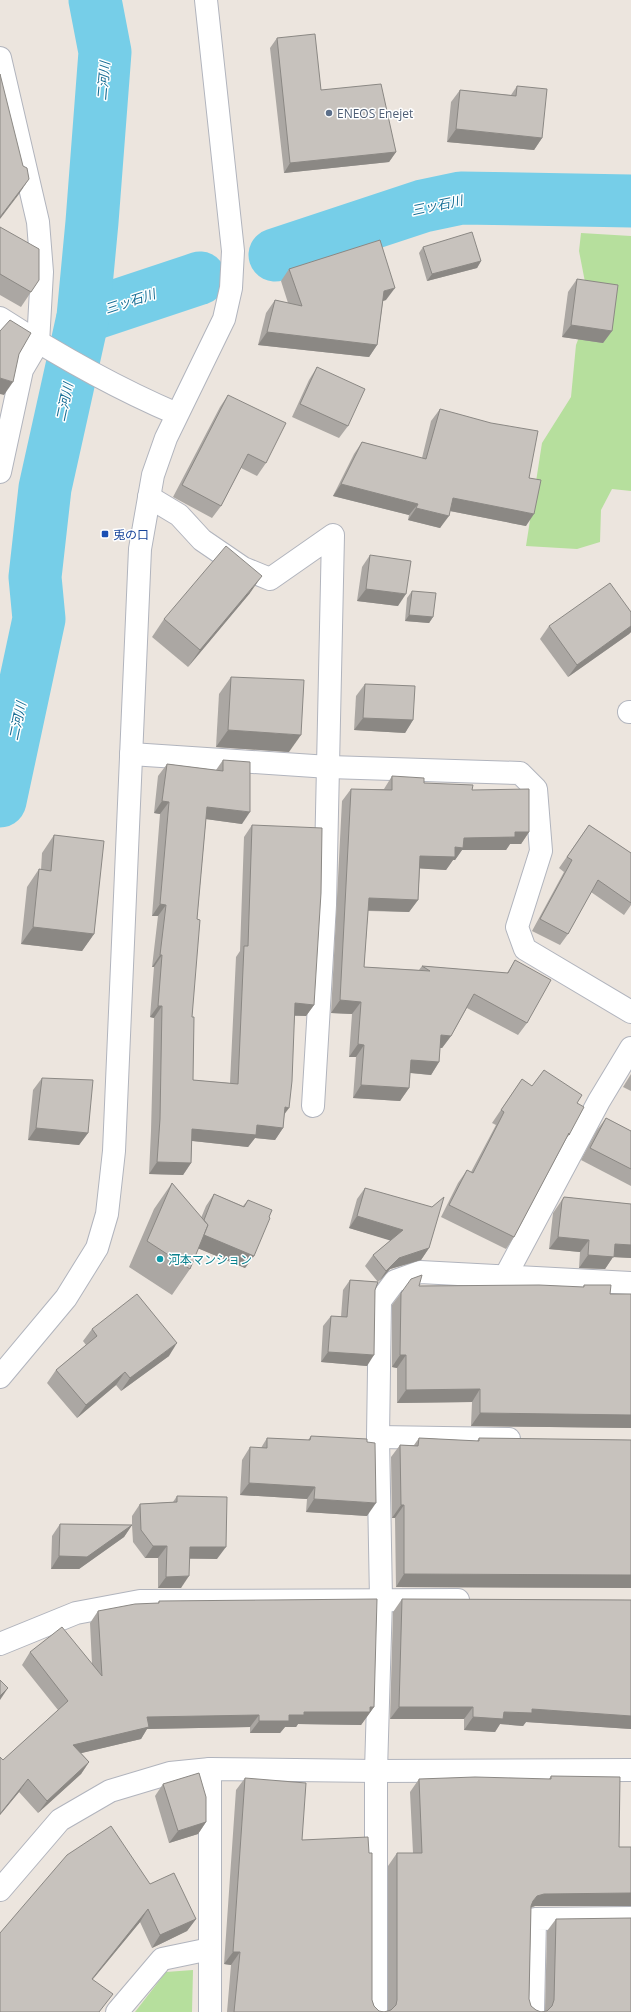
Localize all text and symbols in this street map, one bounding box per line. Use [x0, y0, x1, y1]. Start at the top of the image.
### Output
water label: 二河川 [92, 59, 114, 101]
place label: ENEOS Enejet [337, 105, 413, 122]
marker: ENEOS Enejet [324, 108, 334, 118]
water label: 三ッ石川 [410, 190, 466, 219]
water label: 三ッ石川 [102, 284, 159, 318]
water label: 二河川 [51, 379, 77, 423]
place label: 兎の口 [113, 526, 149, 543]
marker: 兎の口 [100, 529, 110, 539]
water label: 二河川 [4, 698, 30, 742]
place label: 河本マンション [168, 1251, 252, 1268]
marker: 河本マンション [155, 1254, 165, 1264]

